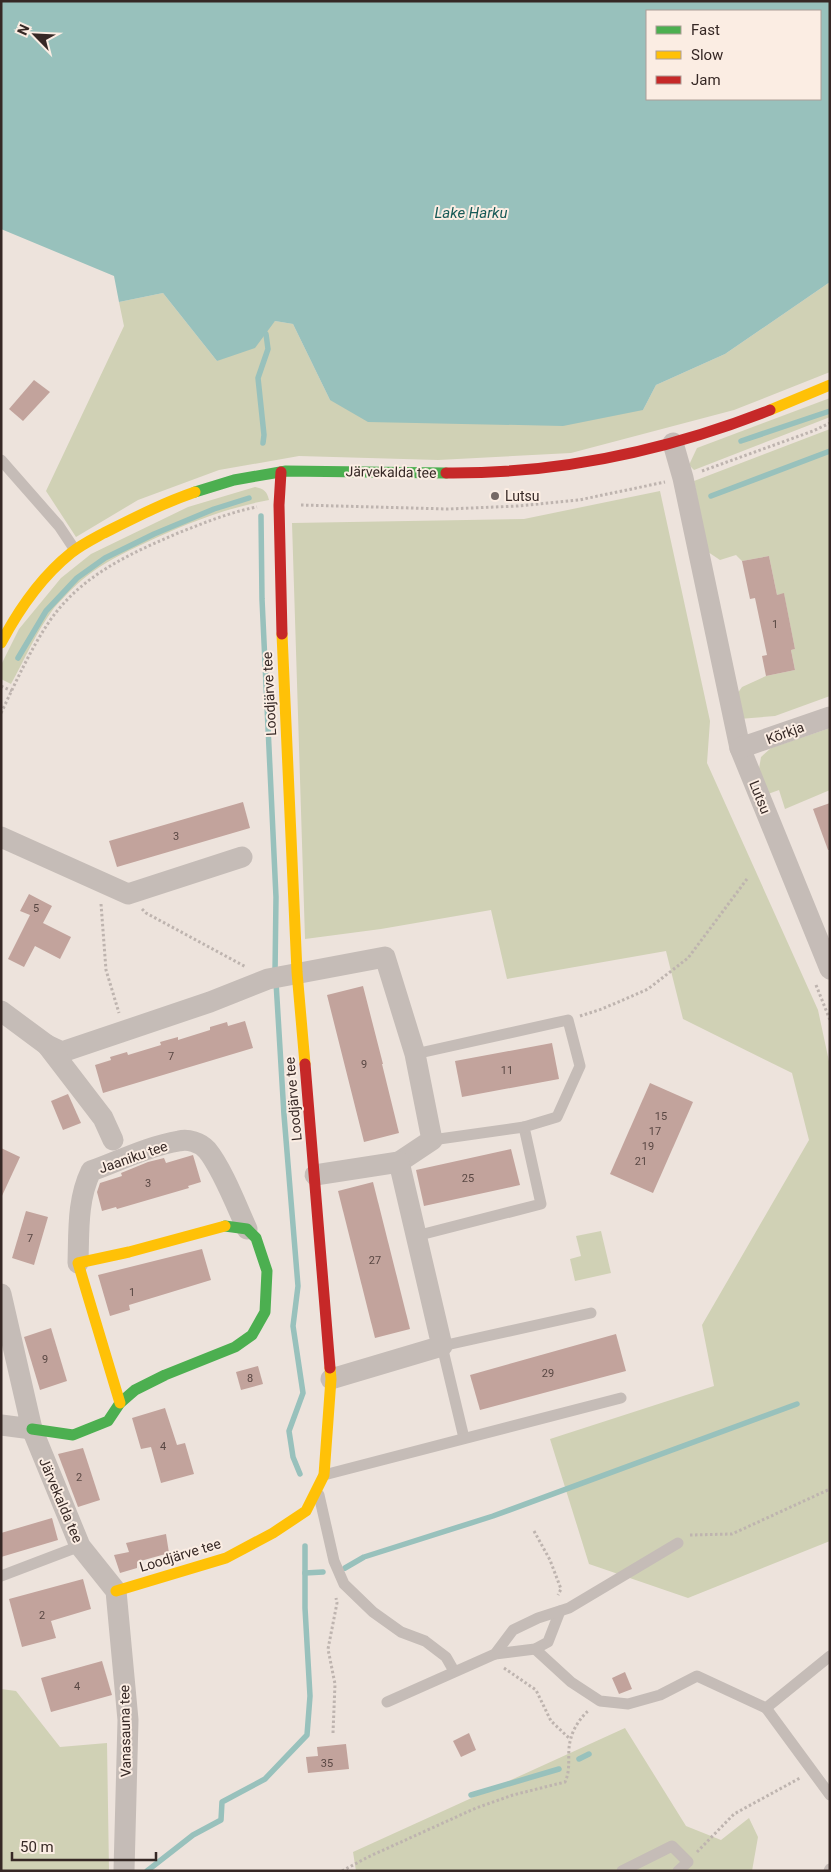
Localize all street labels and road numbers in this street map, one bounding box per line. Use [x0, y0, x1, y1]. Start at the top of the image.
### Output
street label: Järvekalda tee [345, 463, 437, 481]
street label: Loodjärve tee [259, 652, 279, 736]
street label: Kõrkja [764, 719, 806, 747]
street label: Lutsu [746, 778, 774, 816]
street label: Loodjärve tee [281, 1056, 305, 1142]
street label: Jaaniku tee [96, 1138, 170, 1176]
street label: Järvekalda tee [36, 1455, 86, 1545]
street label: Loodjärve tee [137, 1535, 223, 1575]
street label: Vanasauna tee [116, 1685, 134, 1777]

